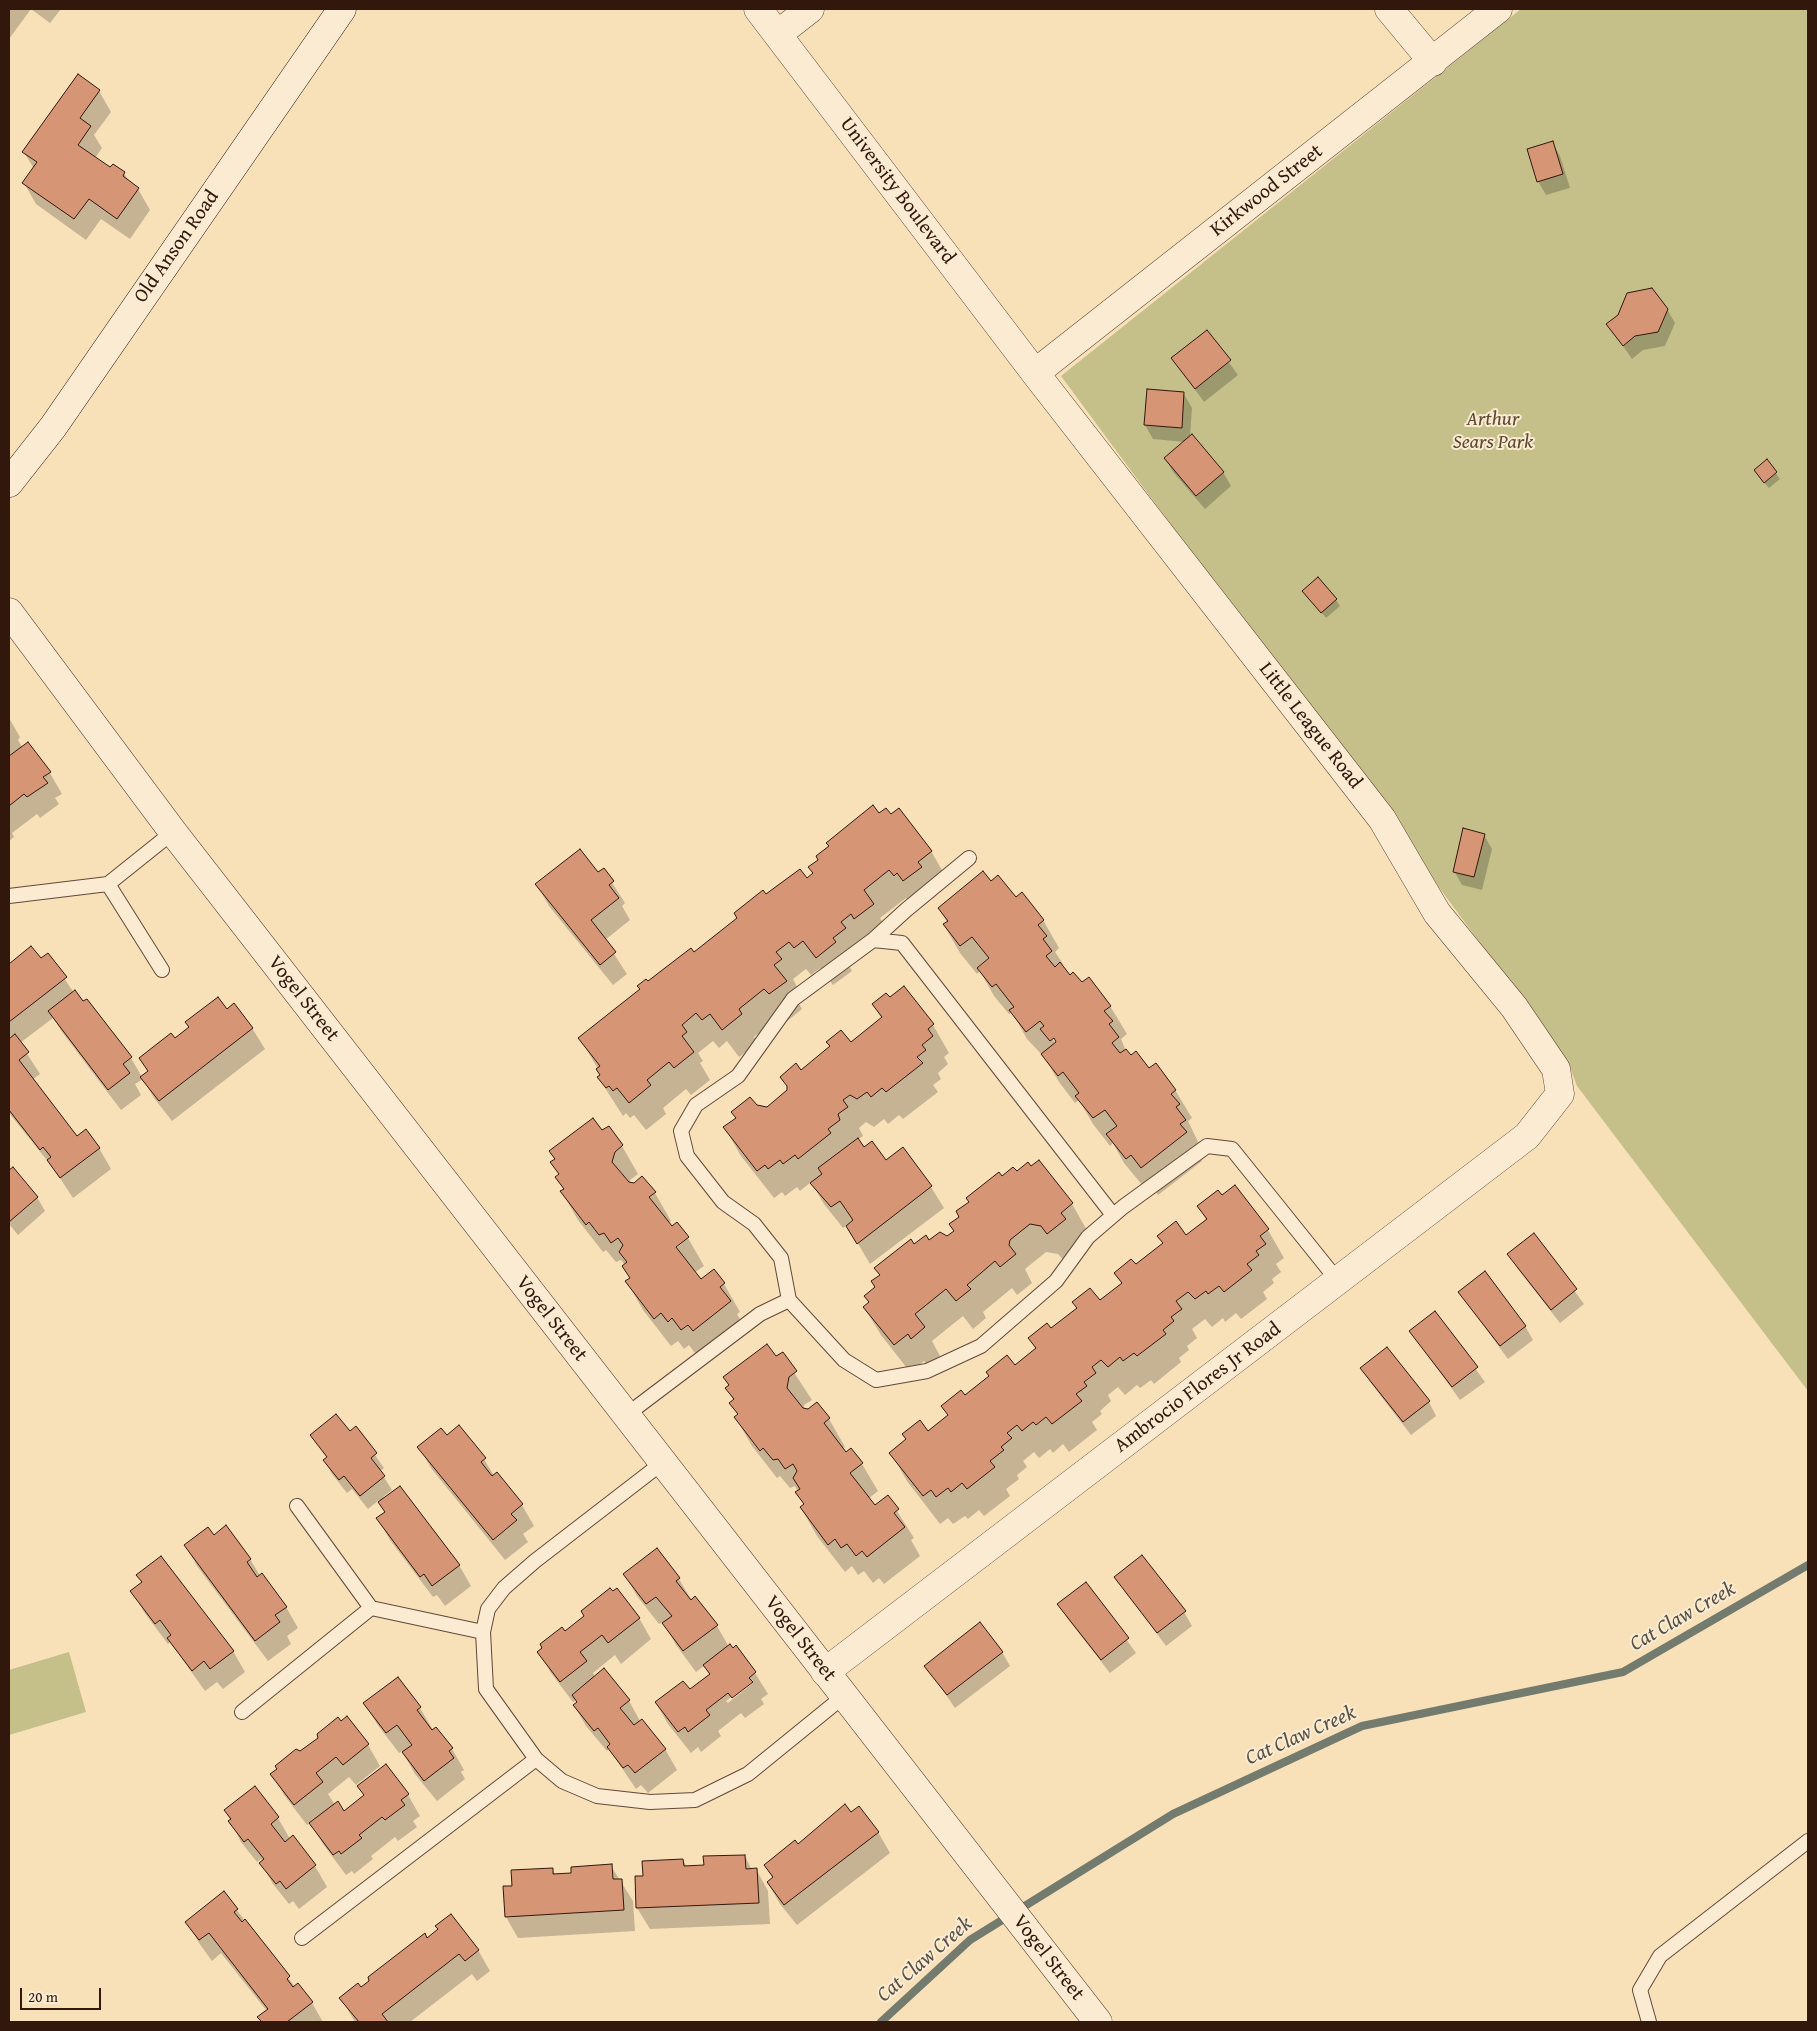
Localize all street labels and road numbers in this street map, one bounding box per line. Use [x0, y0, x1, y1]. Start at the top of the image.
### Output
street label: University Boulevard [834, 113, 960, 269]
street label: Kirkwood Street [1206, 140, 1328, 242]
street label: Old Anson Road [129, 186, 225, 308]
street label: Little League Road [1253, 658, 1367, 794]
street label: Vogel Street [262, 951, 344, 1047]
street label: Vogel Street [510, 1271, 592, 1367]
street label: Ambrocio Flores Jr Road [1110, 1318, 1286, 1458]
street label: Vogel Street [759, 1591, 841, 1687]
street label: Vogel Street [1007, 1910, 1089, 2006]

